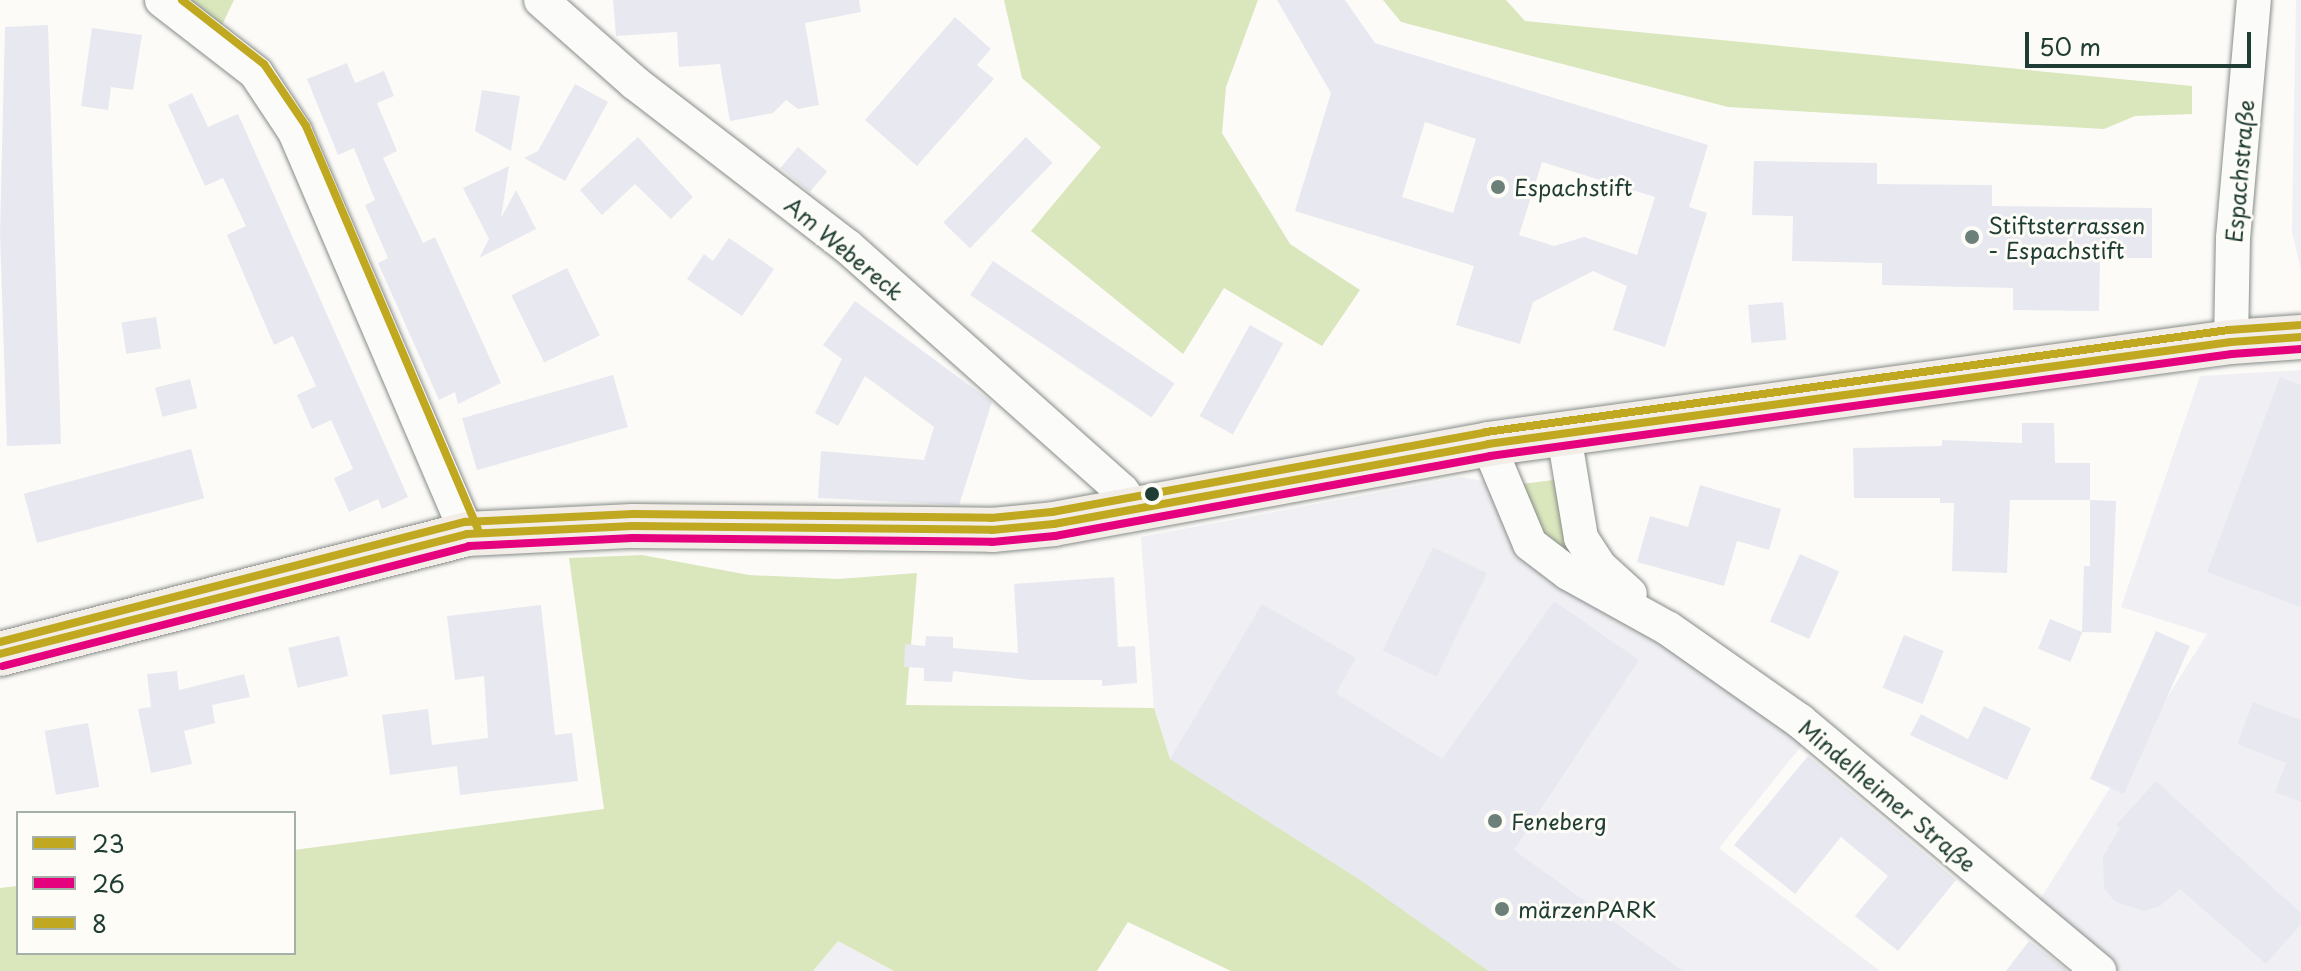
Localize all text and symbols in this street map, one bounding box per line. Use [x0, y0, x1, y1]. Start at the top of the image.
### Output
scale bar [2029, 16, 2255, 66]
text: 50 m [2039, 28, 2101, 64]
street label: Espachstraße [2220, 98, 2258, 244]
place label: Espachstift [1514, 174, 1632, 200]
marker: Espachstift [1489, 178, 1507, 196]
street label: Am Webereck [780, 191, 910, 305]
place label: Stiftsterrassen - Espachstift [1988, 211, 2145, 262]
marker: Stiftsterrassen - Espachstift [1963, 228, 1981, 246]
unlabelled marker [1144, 486, 1160, 502]
street label: Mindelheimer Straße [1794, 713, 1982, 877]
place label: Feneberg [1511, 808, 1607, 834]
legend [16, 811, 296, 955]
marker: Feneberg [1486, 812, 1504, 830]
text: 23 [92, 825, 125, 861]
text: 26 [92, 865, 125, 901]
place label: märzenPARK [1518, 896, 1657, 922]
marker: märzenPARK [1493, 900, 1511, 918]
text: 8 [92, 905, 107, 941]

